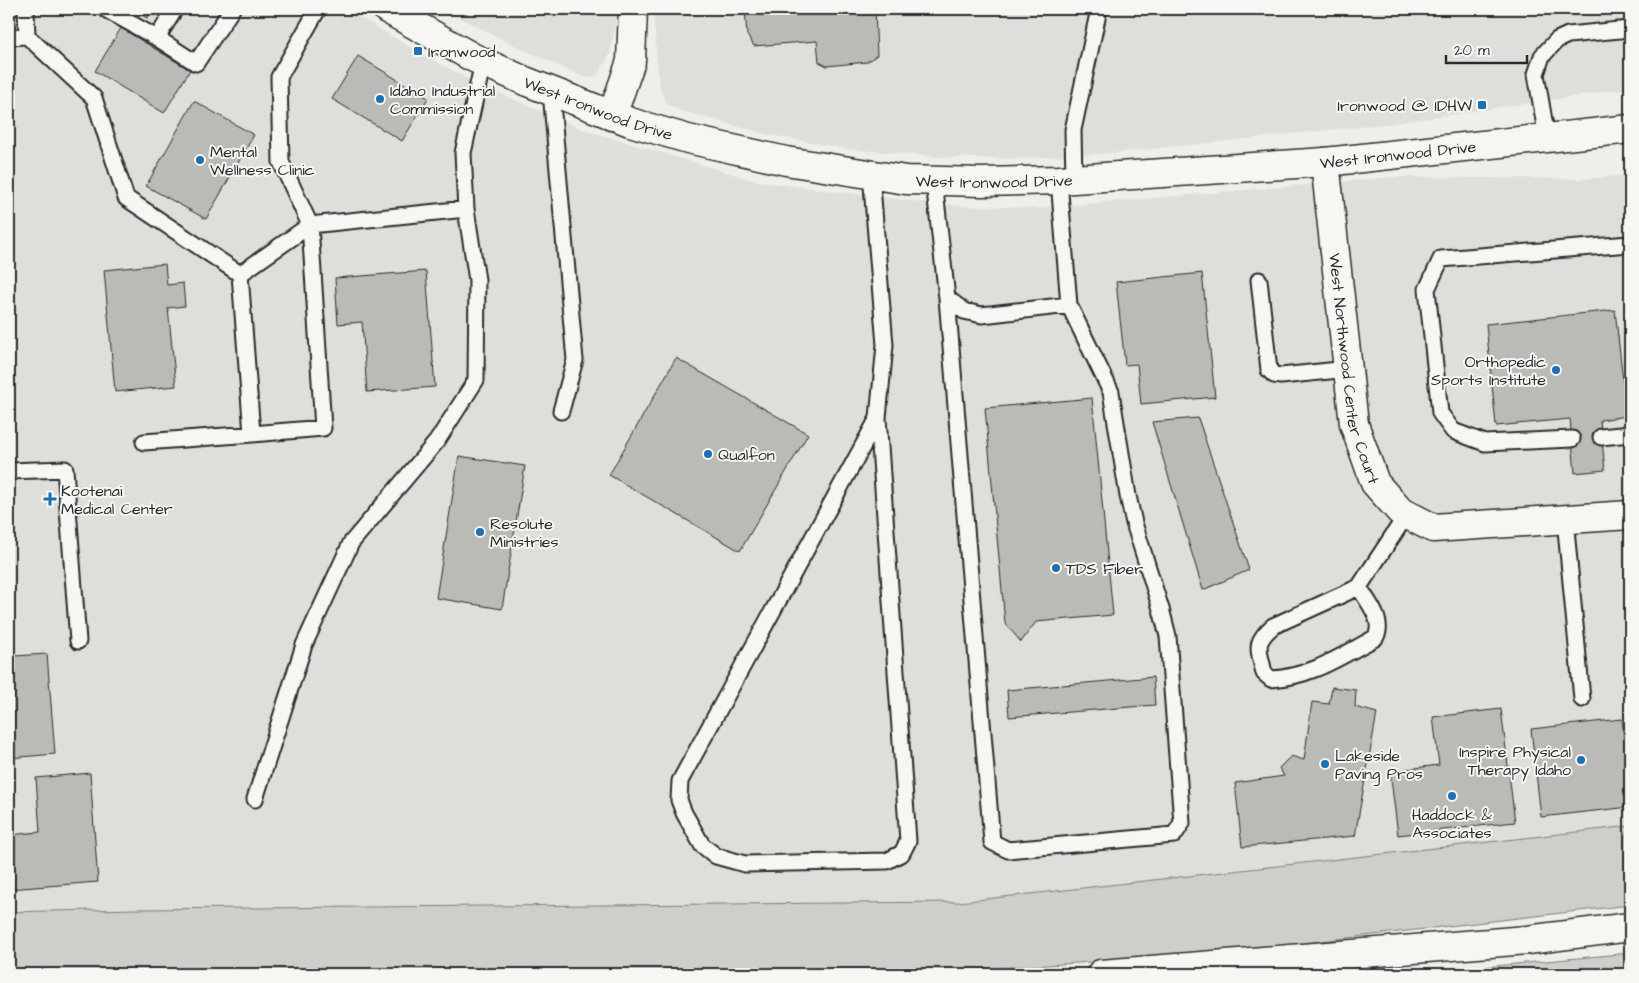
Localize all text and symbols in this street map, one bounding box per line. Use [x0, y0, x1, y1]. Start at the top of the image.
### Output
scale bar [1446, 32, 1528, 64]
text: 20 m [1454, 40, 1490, 61]
place label: Ironwood [428, 41, 495, 63]
marker: Ironwood [412, 45, 424, 57]
street label: West Ironwood Drive [520, 72, 675, 146]
place label: Idaho Industrial Commission [390, 80, 495, 120]
marker: Idaho Industrial Commission [374, 93, 386, 105]
place label: Ironwood @ IDHW [1338, 95, 1472, 117]
marker: Ironwood @ IDHW [1476, 99, 1488, 111]
street label: West Ironwood Drive [1319, 136, 1478, 174]
place label: Mental Wellness Clinic [210, 141, 315, 181]
marker: Mental Wellness Clinic [194, 154, 206, 166]
street label: West Ironwood Drive [915, 169, 1074, 194]
street label: West Northwood Center Court [1323, 252, 1385, 488]
place label: Orthopedic Sports Institute [1431, 351, 1546, 391]
marker: Orthopedic Sports Institute [1550, 364, 1562, 376]
place label: Qualfon [718, 444, 775, 466]
marker: Qualfon [702, 448, 714, 460]
place label: Kootenai Medical Center [61, 480, 173, 520]
marker: Kootenai Medical Center [43, 492, 57, 506]
place label: Resolute Ministries [490, 513, 559, 553]
marker: Resolute Ministries [474, 526, 486, 538]
place label: TDS Fiber [1066, 558, 1143, 580]
marker: TDS Fiber [1050, 562, 1062, 574]
place label: Inspire Physical Therapy Idaho [1459, 741, 1571, 782]
place label: Lakeside Paving Pros [1335, 745, 1423, 786]
marker: Inspire Physical Therapy Idaho [1575, 754, 1587, 766]
marker: Lakeside Paving Pros [1319, 758, 1331, 770]
marker: Haddock & Associates [1446, 790, 1458, 802]
place label: Haddock & Associates [1412, 804, 1492, 844]

